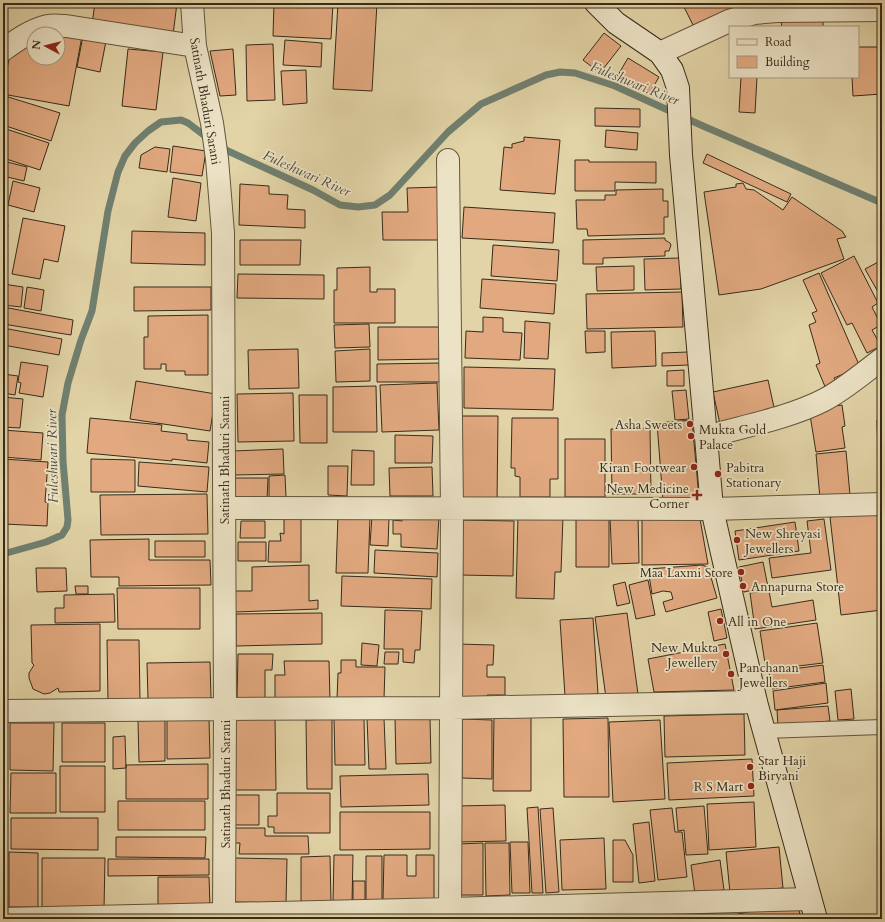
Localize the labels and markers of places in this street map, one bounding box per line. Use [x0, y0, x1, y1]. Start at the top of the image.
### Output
place label: Asha Sweets [615, 416, 682, 434]
marker: Asha Sweets [685, 419, 695, 429]
place label: Mukta Gold Palace [699, 421, 766, 454]
marker: Mukta Gold Palace [686, 431, 696, 441]
place label: Kiran Footwear [599, 459, 686, 477]
place label: Pabitra Stationary [726, 459, 782, 492]
marker: Kiran Footwear [689, 462, 699, 472]
marker: Pabitra Stationary [713, 469, 723, 479]
place label: New Medicine Corner [606, 480, 689, 513]
marker: New Medicine Corner [692, 490, 702, 500]
place label: New Shreyasi Jewellers [743, 525, 821, 558]
marker: New Shreyasi Jewellers [732, 535, 742, 545]
place label: Maa Laxmi Store [640, 564, 733, 582]
marker: Maa Laxmi Store [736, 567, 746, 577]
place label: Annapurna Store [751, 578, 844, 596]
marker: Annapurna Store [738, 581, 748, 591]
place label: All in One [728, 613, 787, 631]
marker: All in One [715, 616, 725, 626]
place label: New Mukta Jewellery [651, 639, 718, 672]
marker: New Mukta Jewellery [721, 649, 731, 659]
place label: Panchanan Jewellers [737, 659, 799, 692]
marker: Panchanan Jewellers [726, 669, 736, 679]
place label: Star Haji Biryani [758, 752, 807, 785]
marker: Star Haji Biryani [745, 762, 755, 772]
place label: R S Mart [694, 778, 743, 796]
marker: R S Mart [746, 781, 756, 791]

